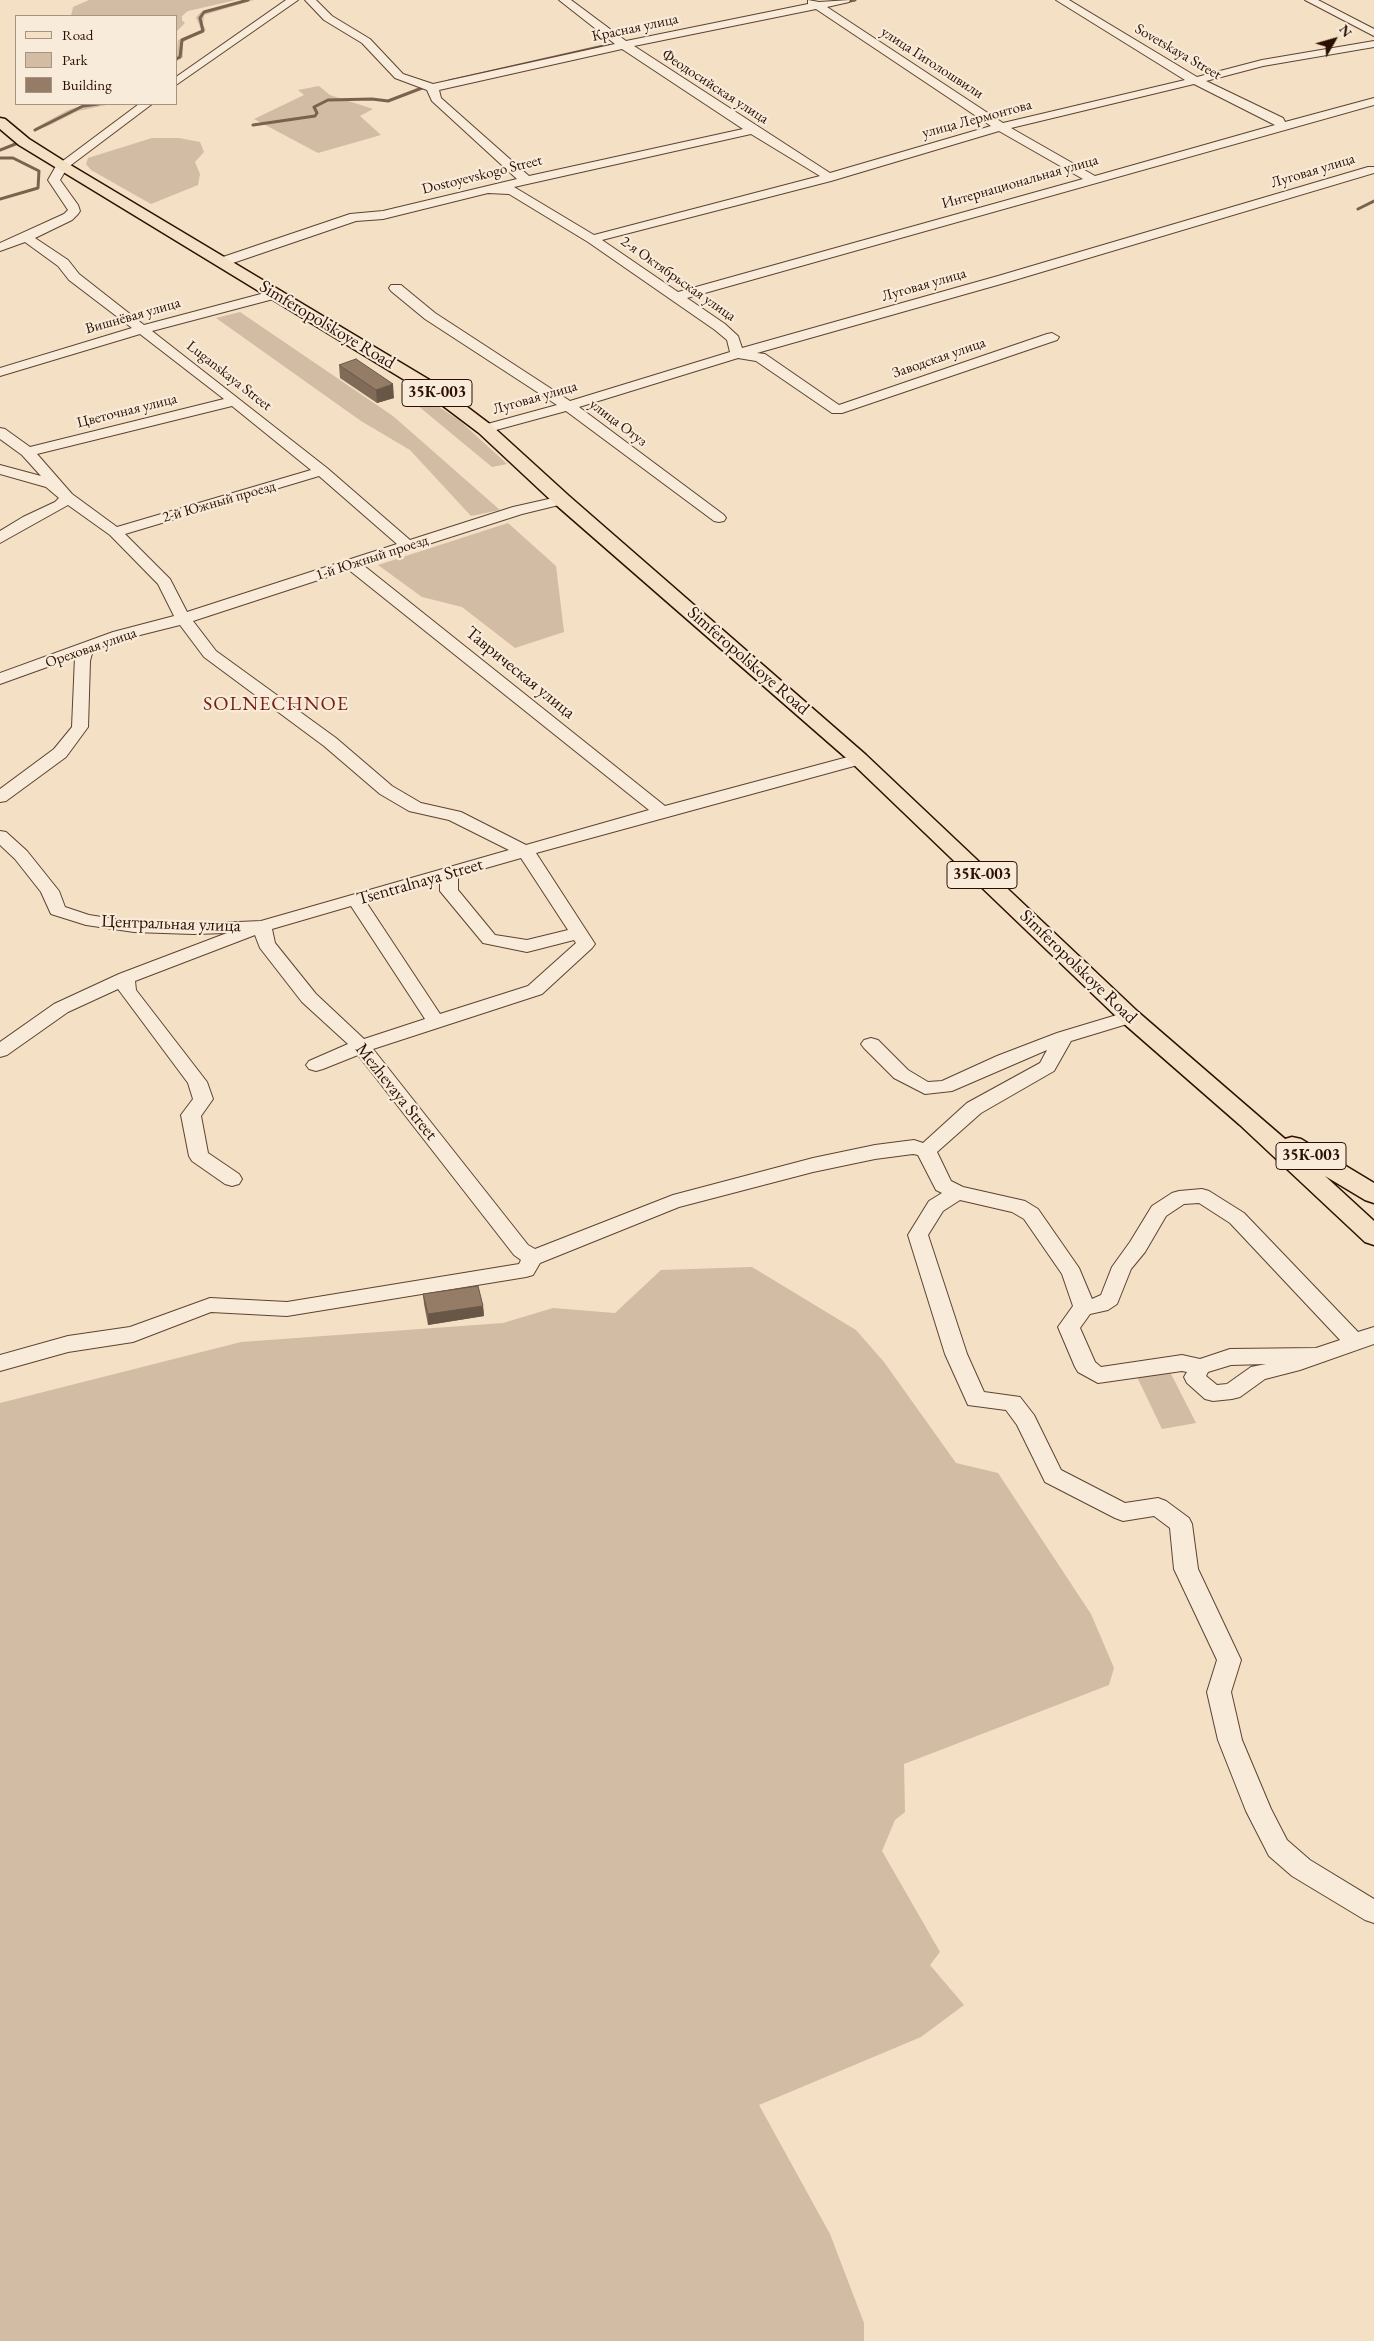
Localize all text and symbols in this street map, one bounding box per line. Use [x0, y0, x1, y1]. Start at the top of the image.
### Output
street label: Красная улица [590, 10, 680, 46]
legend [15, 15, 178, 105]
north arrow [1309, 15, 1359, 65]
street label: Sovetskaya Street [1132, 20, 1224, 84]
text: N [1335, 21, 1356, 41]
street label: улица Гиголошвили [877, 23, 987, 103]
text: Road [62, 25, 93, 44]
street label: Феодосийская улица [658, 46, 772, 128]
text: Park [62, 50, 88, 69]
text: Building [62, 75, 112, 94]
street label: улица Лермонтова [920, 96, 1034, 142]
street label: Луговая улица [1269, 150, 1357, 192]
street label: Dostoyevskogo Street [420, 151, 544, 199]
street label: Интернациональная улица [940, 151, 1100, 213]
street label: 2-я Октябрьская улица [617, 232, 739, 326]
street label: Луговая улица [880, 264, 968, 306]
street label: Simferopolskoye Road [255, 276, 399, 374]
street label: Вишнёвая улица [83, 294, 183, 338]
street label: Заводская улица [890, 334, 988, 382]
street label: Luganskaya Street [183, 337, 275, 415]
street label: Луговая улица [491, 377, 579, 419]
road number: 35К-003 [402, 379, 472, 406]
street label: Цветочная улица [75, 390, 179, 432]
street label: улица Отуз [586, 395, 650, 451]
street label: 2-й Южный проезд [160, 477, 278, 527]
street label: 1-й Южный проезд [314, 531, 430, 585]
street label: Simferopolskoye Road [683, 602, 813, 720]
street label: Таврическая улица [461, 622, 579, 724]
street label: Ореховая улица [43, 624, 139, 672]
district label: SOLNECHNOE [202, 693, 350, 717]
street label: Tsentralnaya Street [354, 854, 486, 910]
road number: 35К-003 [947, 862, 1017, 888]
street label: Simferopolskoye Road [1015, 905, 1141, 1029]
street label: Центральная улица [101, 911, 241, 937]
street label: Mezhevaya Street [350, 1039, 442, 1145]
road number: 35К-003 [1276, 1142, 1346, 1170]

